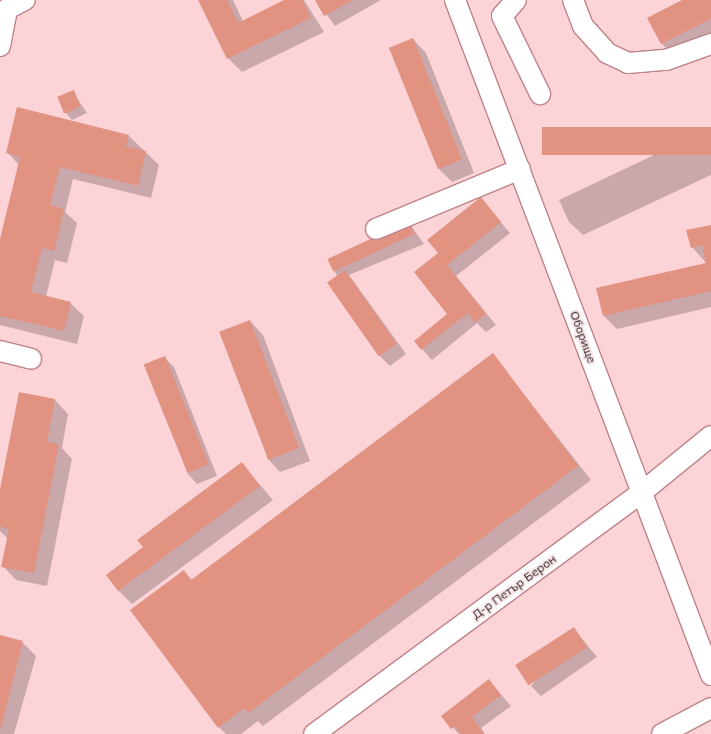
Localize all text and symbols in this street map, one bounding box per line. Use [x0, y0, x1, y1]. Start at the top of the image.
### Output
street label: Оборище [567, 309, 599, 365]
street label: Д-р Петър Берон [469, 552, 559, 622]

